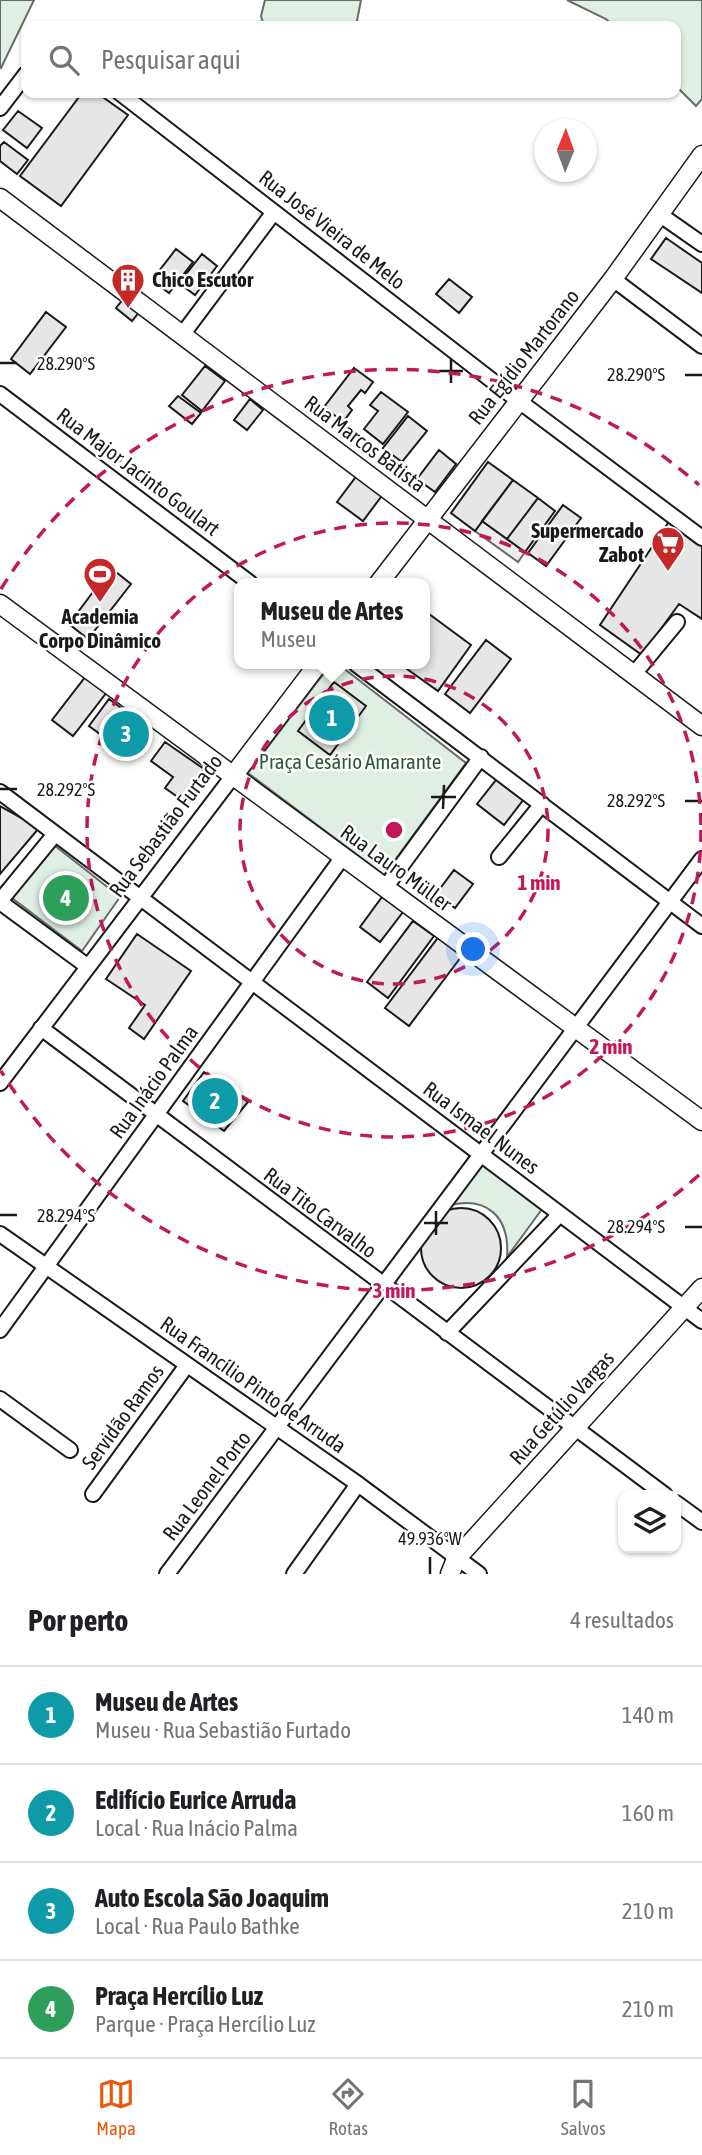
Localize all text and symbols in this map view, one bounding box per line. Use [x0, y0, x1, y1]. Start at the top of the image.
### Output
search box [21, 21, 681, 98]
icon: search [45, 41, 83, 79]
text: Pesquisar aqui [101, 45, 241, 75]
north arrow [534, 119, 597, 182]
street label: Rua José Vieira de Melo [255, 165, 410, 294]
building icon: Chico Escutor [109, 261, 147, 310]
place label: Chico Escutor [152, 267, 254, 291]
street label: Rua Egídio Martorano [463, 284, 583, 429]
text: 28.290°S [37, 353, 95, 374]
text: 28.290°S [607, 364, 665, 385]
street label: Rua Marcos Batista [300, 390, 431, 496]
street label: Rua Major Jacinto Goulart [53, 402, 225, 540]
place label: Supermercado Zabot [531, 518, 644, 566]
supermarket icon: Supermercado Zabot [649, 524, 687, 573]
sports icon: Academia Corpo Dinâmico [81, 555, 119, 604]
popup [234, 578, 430, 669]
text: Museu de Artes [260, 596, 404, 626]
place label: Academia Corpo Dinâmico [39, 604, 161, 652]
text: Museu [260, 626, 317, 652]
pin: 1 [309, 692, 355, 744]
pin: 3 [103, 708, 149, 760]
street label: Rua Sebastião Furtado [104, 749, 227, 901]
park label: Praça Cesário Amarante [259, 749, 441, 773]
text: 28.292°S [37, 779, 95, 800]
text: 28.292°S [607, 790, 665, 811]
centre of rings [382, 818, 406, 842]
street label: Rua Lauro Müller [336, 819, 457, 916]
text: 1 min [518, 870, 560, 894]
pin: 4 [43, 872, 89, 924]
your location [456, 932, 490, 966]
street label: Rua Inácio Palma [104, 1020, 202, 1143]
text: 2 min [590, 1034, 632, 1058]
pin: 2 [192, 1075, 238, 1127]
street label: Rua Ismael Nunes [419, 1076, 544, 1178]
street label: Rua Tito Carvalho [260, 1162, 382, 1262]
text: 28.294°S [37, 1205, 95, 1226]
text: 28.294°S [607, 1216, 665, 1237]
text: 3 min [373, 1278, 415, 1302]
street label: Rua Francílio Pinto de Arruda [156, 1311, 351, 1457]
street label: Rua Getúlio Vargas [504, 1346, 618, 1469]
street label: Servidão Ramos [76, 1360, 168, 1473]
street label: Rua Leonel Porto [157, 1426, 255, 1545]
map controls [618, 1490, 681, 1553]
button: layers [618, 1490, 681, 1553]
text: 49.936°W [398, 1528, 462, 1549]
text: Por perto [28, 1603, 128, 1637]
text: 4 resultados [570, 1607, 674, 1633]
text: Museu de Artes [95, 1687, 238, 1717]
text: 1 [46, 1702, 56, 1728]
text: 140 m [622, 1702, 674, 1728]
text: Museu · Rua Sebastião Furtado [95, 1717, 351, 1743]
text: Edifício Eurice Arruda [95, 1785, 296, 1815]
text: 2 [46, 1800, 56, 1826]
text: 160 m [622, 1800, 674, 1826]
text: Local · Rua Inácio Palma [95, 1815, 298, 1841]
text: Auto Escola São Joaquim [95, 1883, 329, 1913]
text: 3 [46, 1898, 56, 1924]
text: 210 m [622, 1898, 674, 1924]
text: Local · Rua Paulo Bathke [95, 1913, 300, 1939]
text: Praça Hercílio Luz [95, 1981, 263, 2011]
text: 4 [46, 1996, 56, 2022]
text: 210 m [622, 1996, 674, 2022]
text: Parque · Praça Hercílio Luz [95, 2011, 316, 2037]
tab: Mapa [96, 2075, 136, 2139]
tab: Rotas [329, 2075, 368, 2139]
tab: Salvos [561, 2075, 606, 2139]

